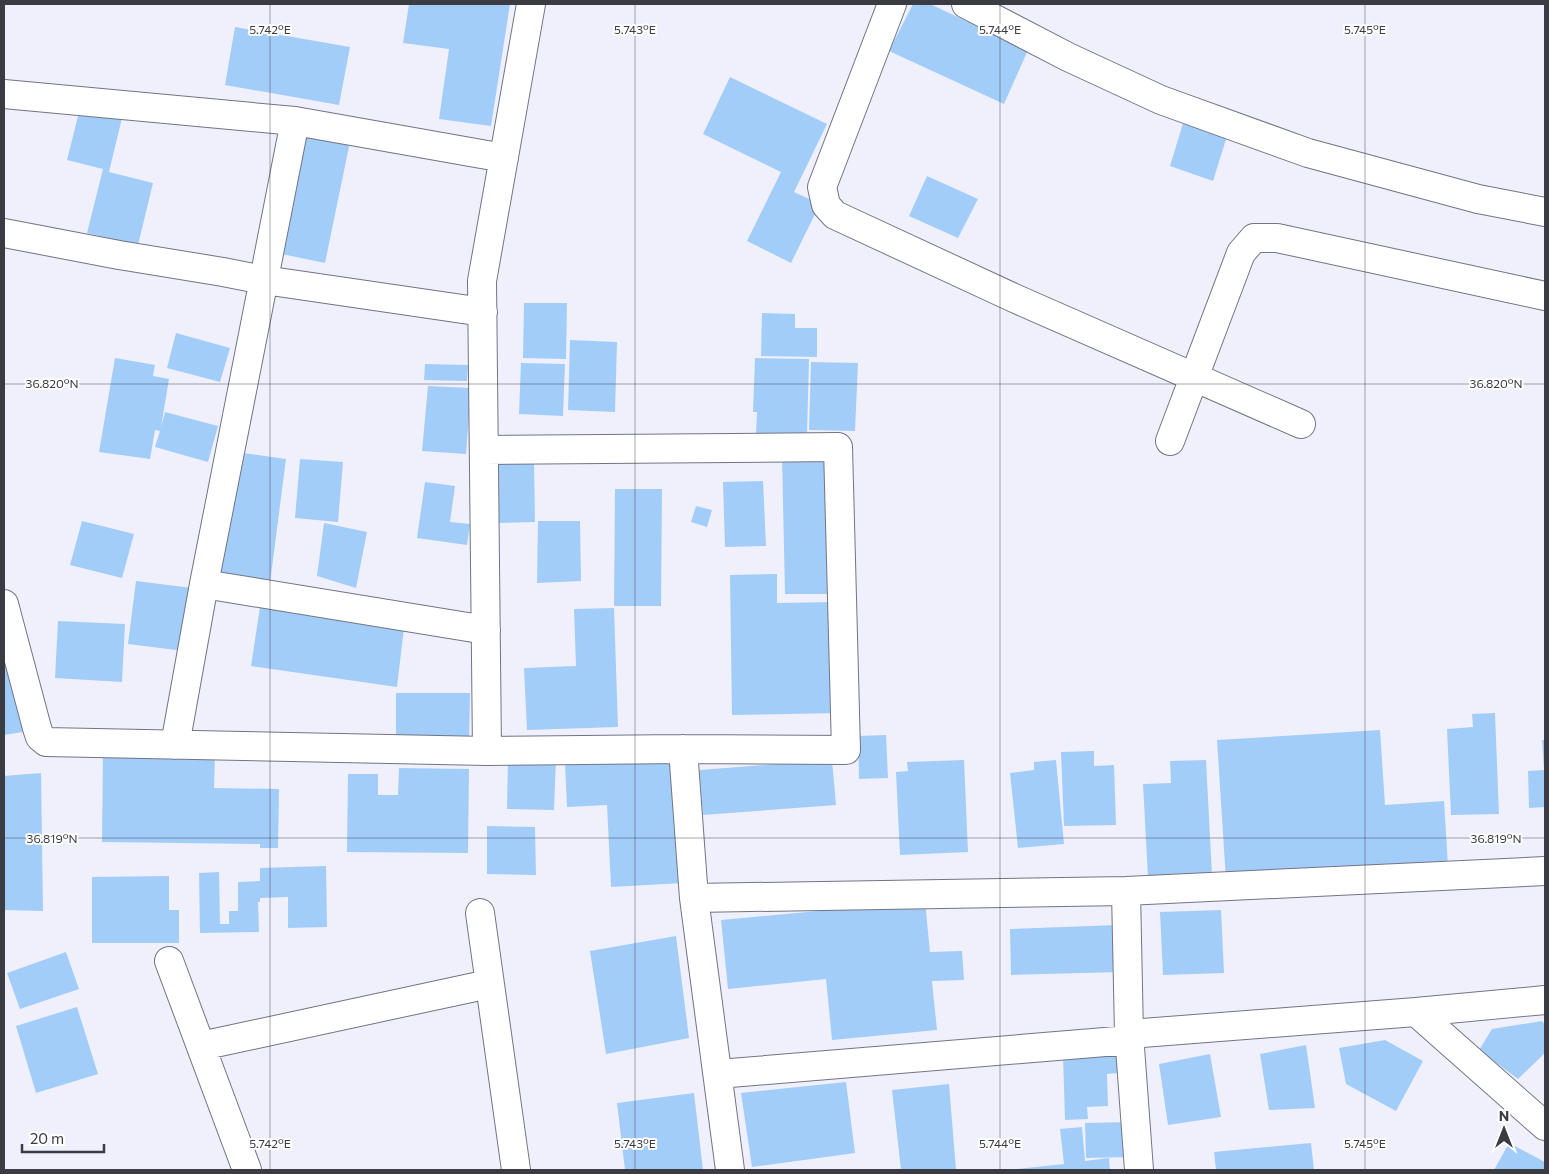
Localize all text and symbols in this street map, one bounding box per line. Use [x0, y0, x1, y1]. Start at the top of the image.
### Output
text: 5.742°E [249, 22, 291, 36]
text: 5.743°E [614, 22, 656, 36]
text: 5.744°E [979, 22, 1021, 36]
text: 5.745°E [1344, 22, 1386, 36]
text: 36.820°N [26, 376, 78, 390]
text: 36.820°N [1470, 376, 1522, 390]
text: 36.819°N [27, 831, 77, 845]
text: 36.819°N [1471, 831, 1521, 845]
north arrow [1479, 1104, 1529, 1154]
text: N [1499, 1107, 1509, 1124]
scale bar [22, 1122, 105, 1154]
text: 20 m [30, 1129, 64, 1147]
text: 5.742°E [249, 1136, 291, 1150]
text: 5.743°E [614, 1136, 656, 1150]
text: 5.744°E [979, 1136, 1021, 1150]
text: 5.745°E [1344, 1136, 1386, 1150]

